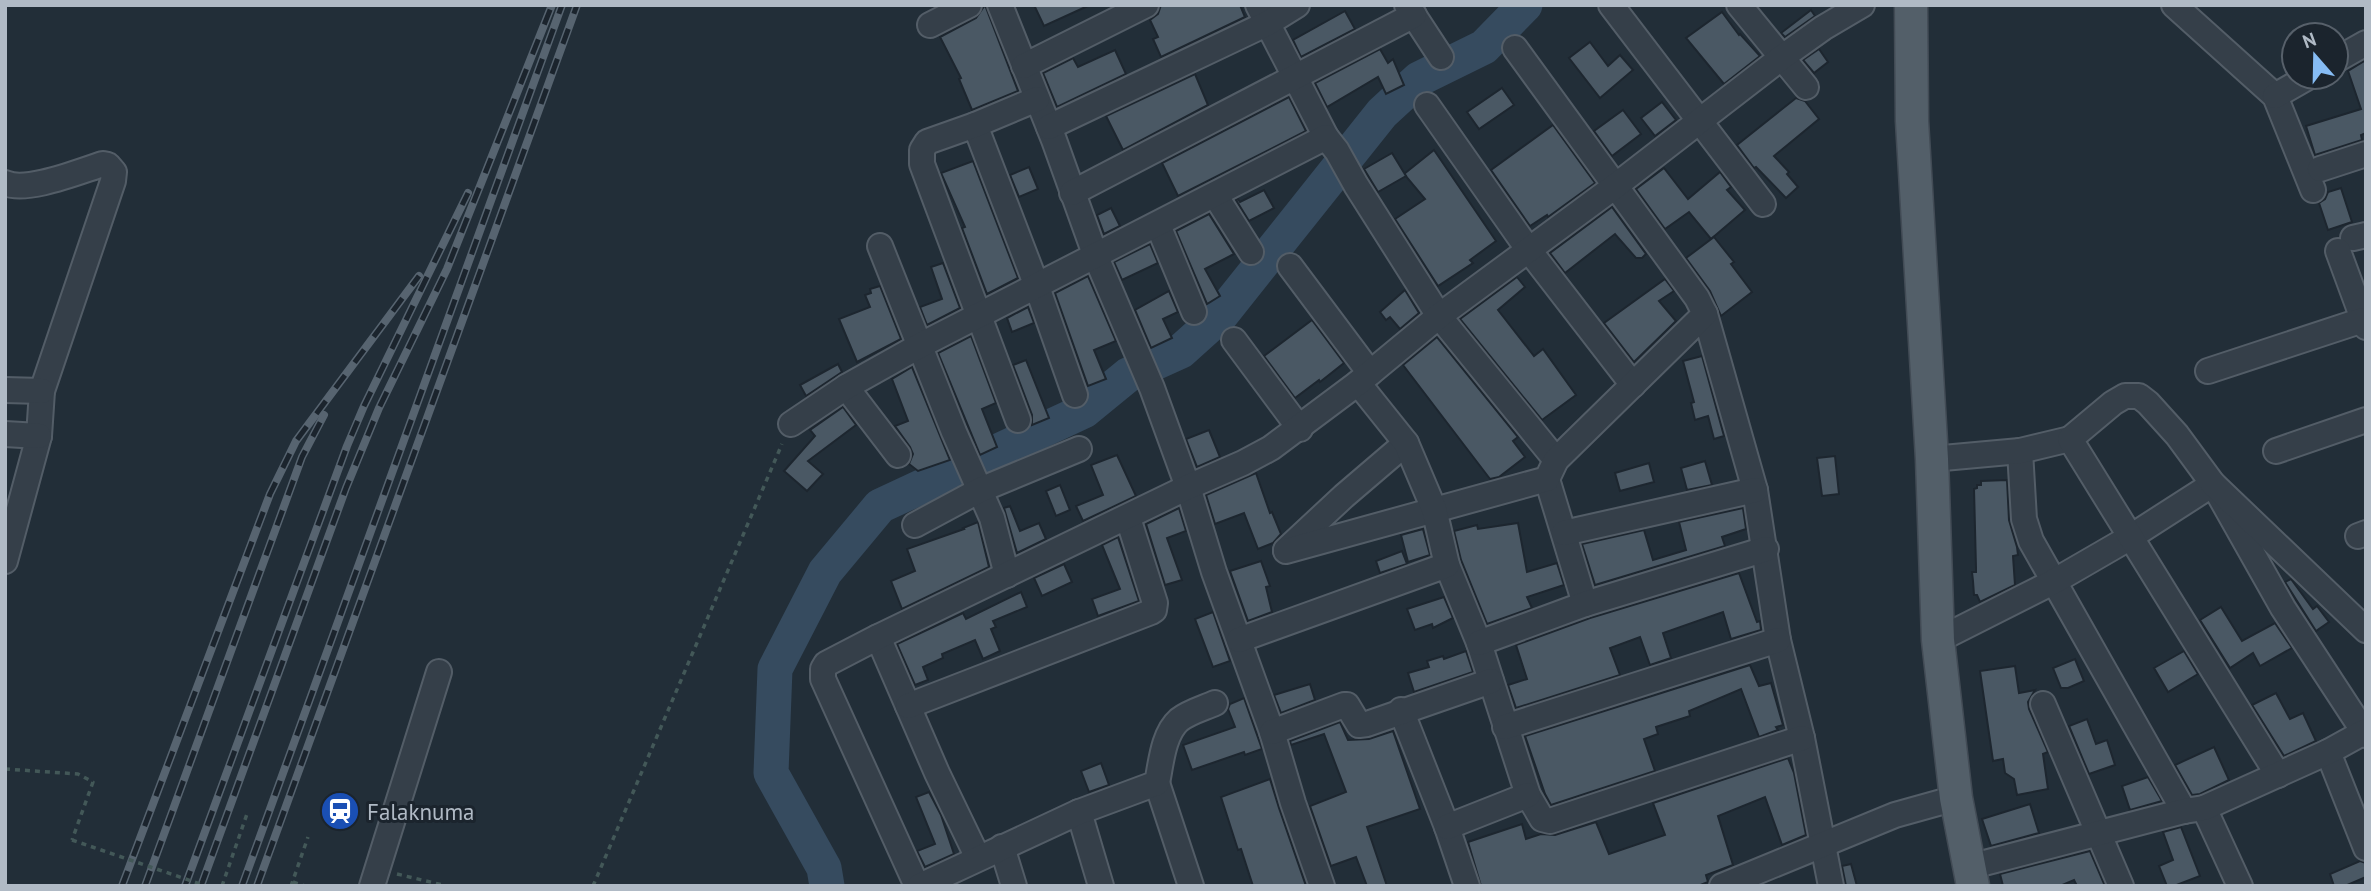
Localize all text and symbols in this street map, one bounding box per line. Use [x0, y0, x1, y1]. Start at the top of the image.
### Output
north arrow [2280, 21, 2350, 91]
text: N [2299, 27, 2319, 53]
station icon: Falaknuma [319, 790, 361, 832]
place label: Falaknuma [367, 797, 475, 826]

